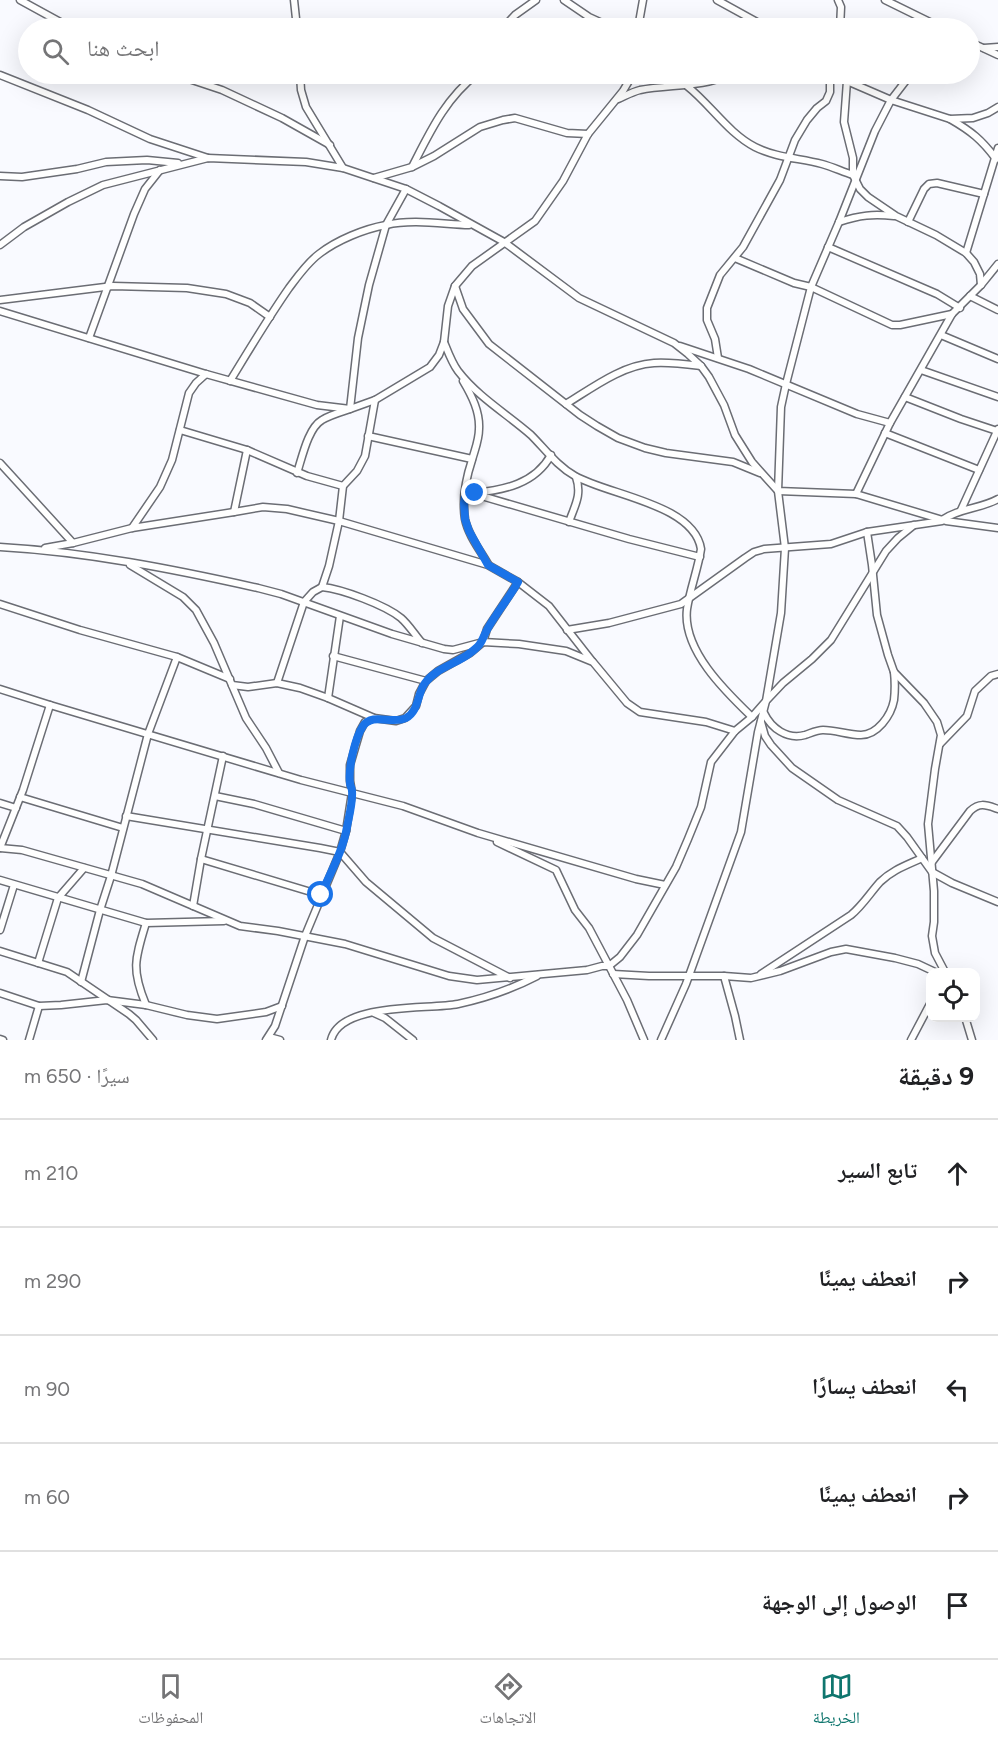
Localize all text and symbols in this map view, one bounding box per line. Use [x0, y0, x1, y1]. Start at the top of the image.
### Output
search box [18, 18, 980, 84]
icon: search [39, 35, 72, 68]
text: ابحث هنا [87, 35, 160, 62]
route end [461, 479, 487, 505]
route start [307, 881, 333, 907]
map controls [926, 968, 980, 1022]
button: locate [926, 968, 980, 1022]
text: 9 دقيقة [898, 1060, 974, 1092]
text: سيرًا · 650 m [24, 1064, 130, 1088]
text: تابع السير [838, 1157, 917, 1184]
icon: ahead [941, 1157, 974, 1190]
text: 210 m [24, 1161, 78, 1185]
text: انعطف يمينًا [818, 1265, 917, 1292]
icon: right [941, 1265, 974, 1298]
text: 290 m [24, 1269, 81, 1293]
text: انعطف يسارًا [812, 1373, 917, 1400]
icon: left [941, 1373, 974, 1406]
text: 90 m [24, 1377, 70, 1401]
text: انعطف يمينًا [818, 1481, 917, 1508]
icon: right [941, 1481, 974, 1514]
text: 60 m [24, 1485, 70, 1509]
text: الوصول إلى الوجهة [762, 1589, 917, 1616]
icon: arrive [941, 1589, 974, 1622]
tab: المحفوظات [138, 1670, 203, 1733]
tab: الاتجاهات [480, 1670, 536, 1733]
tab: الخريطة [813, 1670, 860, 1733]

